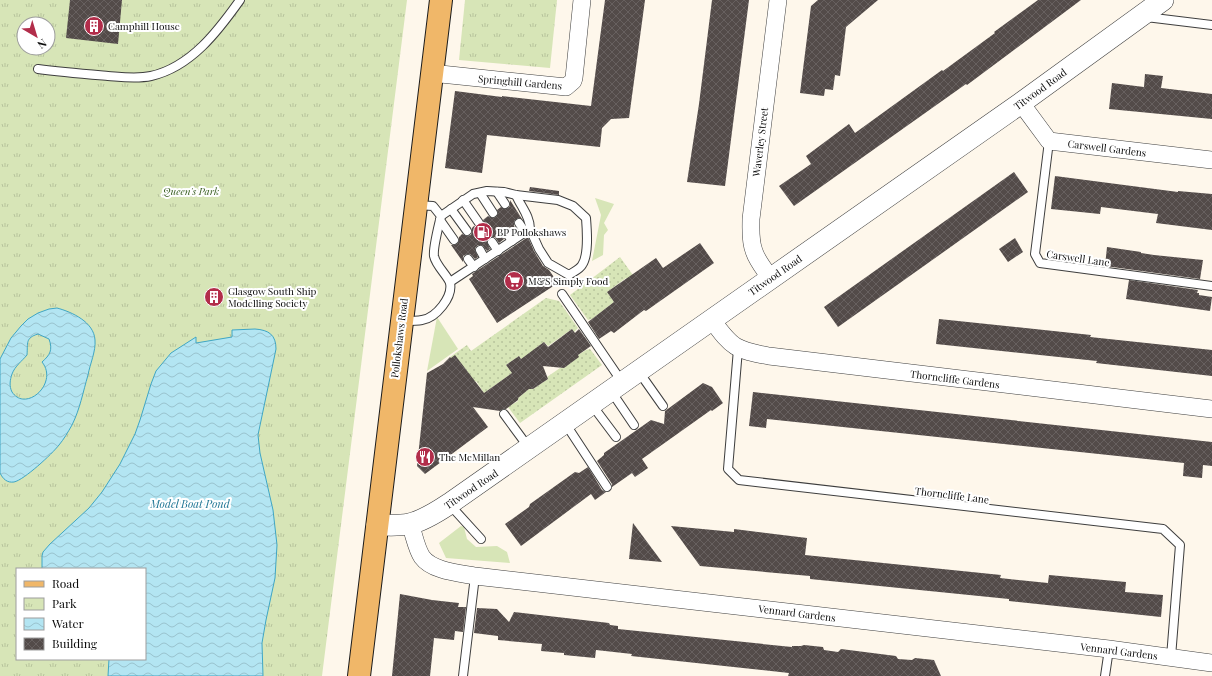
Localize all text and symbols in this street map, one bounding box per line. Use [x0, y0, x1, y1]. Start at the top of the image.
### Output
building icon: Camphill House [83, 15, 105, 37]
north arrow [16, 16, 56, 56]
place label: Camphill House [108, 19, 180, 33]
text: N [35, 36, 50, 53]
street label: Titwood Road [1011, 65, 1069, 113]
street label: Springhill Gardens [477, 71, 563, 93]
street label: Waverley Street [749, 106, 771, 178]
street label: Carswell Gardens [1067, 136, 1147, 160]
park label: Queen's Park [162, 184, 219, 198]
fuel station icon: BP Pollokshaws [472, 221, 494, 243]
place label: BP Pollokshaws [497, 225, 566, 239]
street label: Carswell Lane [1046, 247, 1110, 269]
street label: Titwood Road [745, 251, 805, 299]
supermarket icon: M&S Simply Food [503, 270, 525, 292]
place label: M&S Simply Food [528, 274, 609, 288]
place label: Glasgow South Ship Modelling Society [228, 284, 317, 310]
building icon: Glasgow South Ship Modelling Society [203, 286, 225, 308]
street label: Pollokshaws Road [387, 297, 411, 379]
street label: Thorncliffe Gardens [909, 367, 1001, 391]
restaurant icon: The McMillan [414, 446, 436, 468]
place label: The McMillan [439, 450, 500, 464]
street label: Titwood Road [441, 466, 501, 512]
street label: Thorncliffe Lane [914, 484, 990, 506]
water label: Model Boat Pond [149, 496, 231, 511]
legend [16, 568, 146, 660]
text: Road [52, 575, 79, 591]
text: Park [52, 595, 77, 611]
street label: Vennard Gardens [757, 601, 836, 625]
text: Water [51, 615, 85, 631]
text: Building [52, 635, 98, 651]
street label: Vennard Gardens [1079, 639, 1158, 663]

